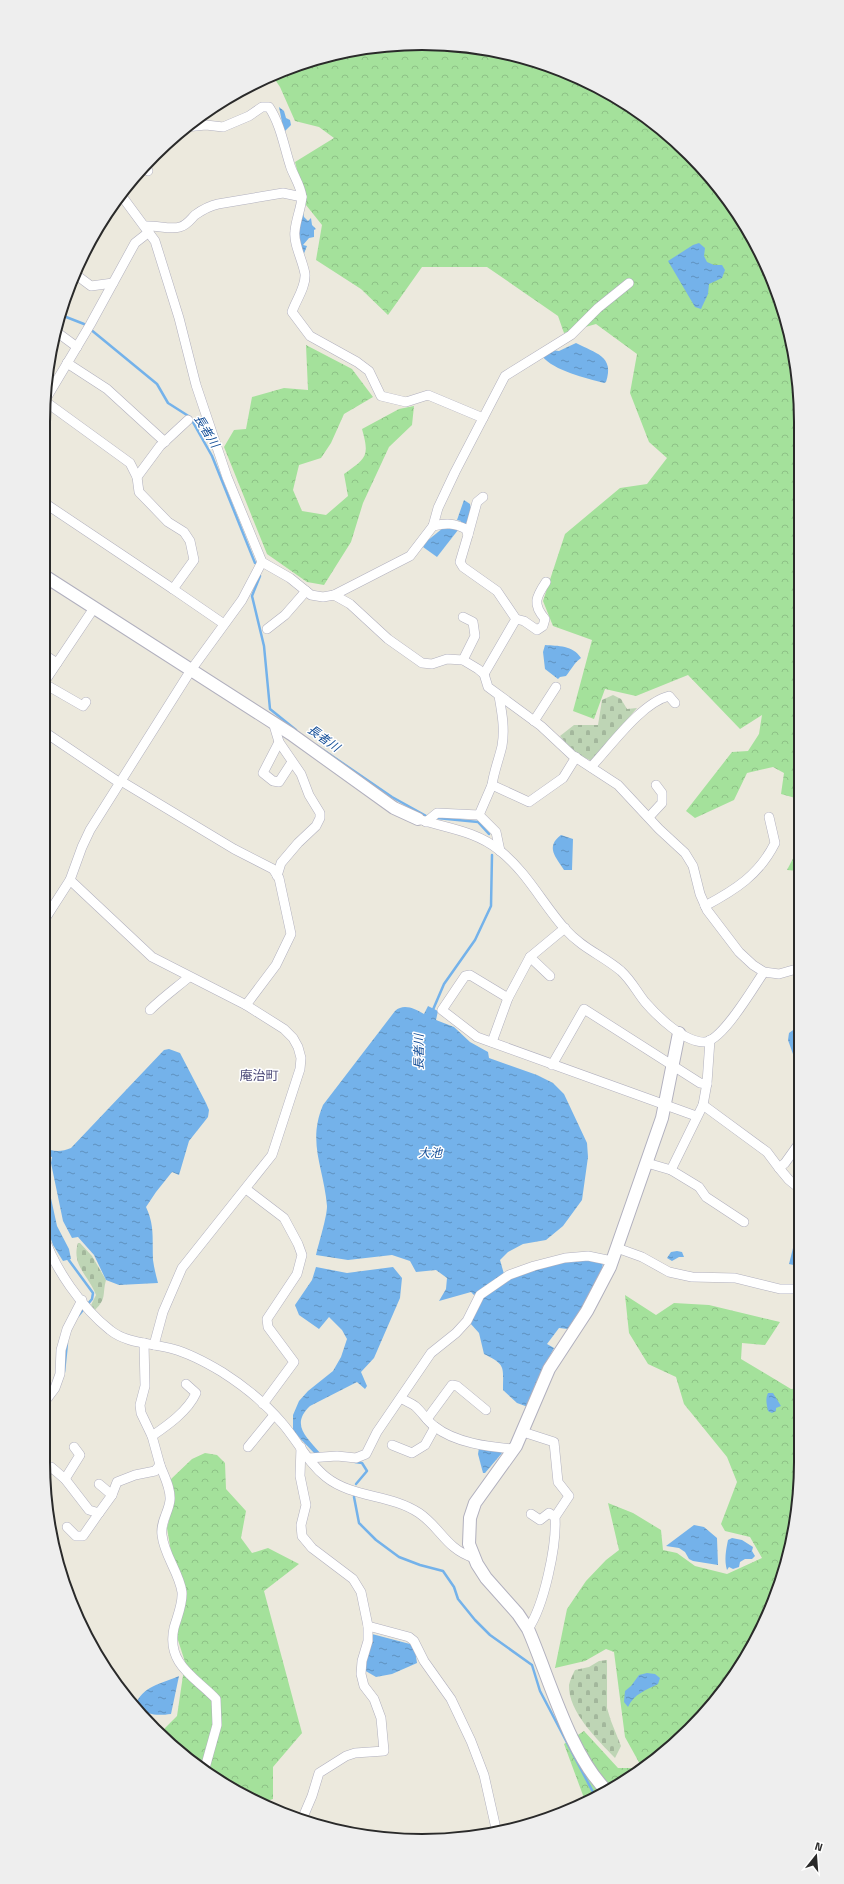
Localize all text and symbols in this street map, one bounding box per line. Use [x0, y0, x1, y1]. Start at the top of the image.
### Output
water label: 長者川 [189, 411, 226, 453]
water label: 長者川 [304, 720, 346, 757]
water label: 長者川 [409, 1032, 428, 1070]
district label: 庵治町 [239, 1065, 279, 1085]
water label: 大池 [418, 1143, 443, 1162]
north arrow [796, 1836, 836, 1876]
text: N [813, 1838, 825, 1855]

